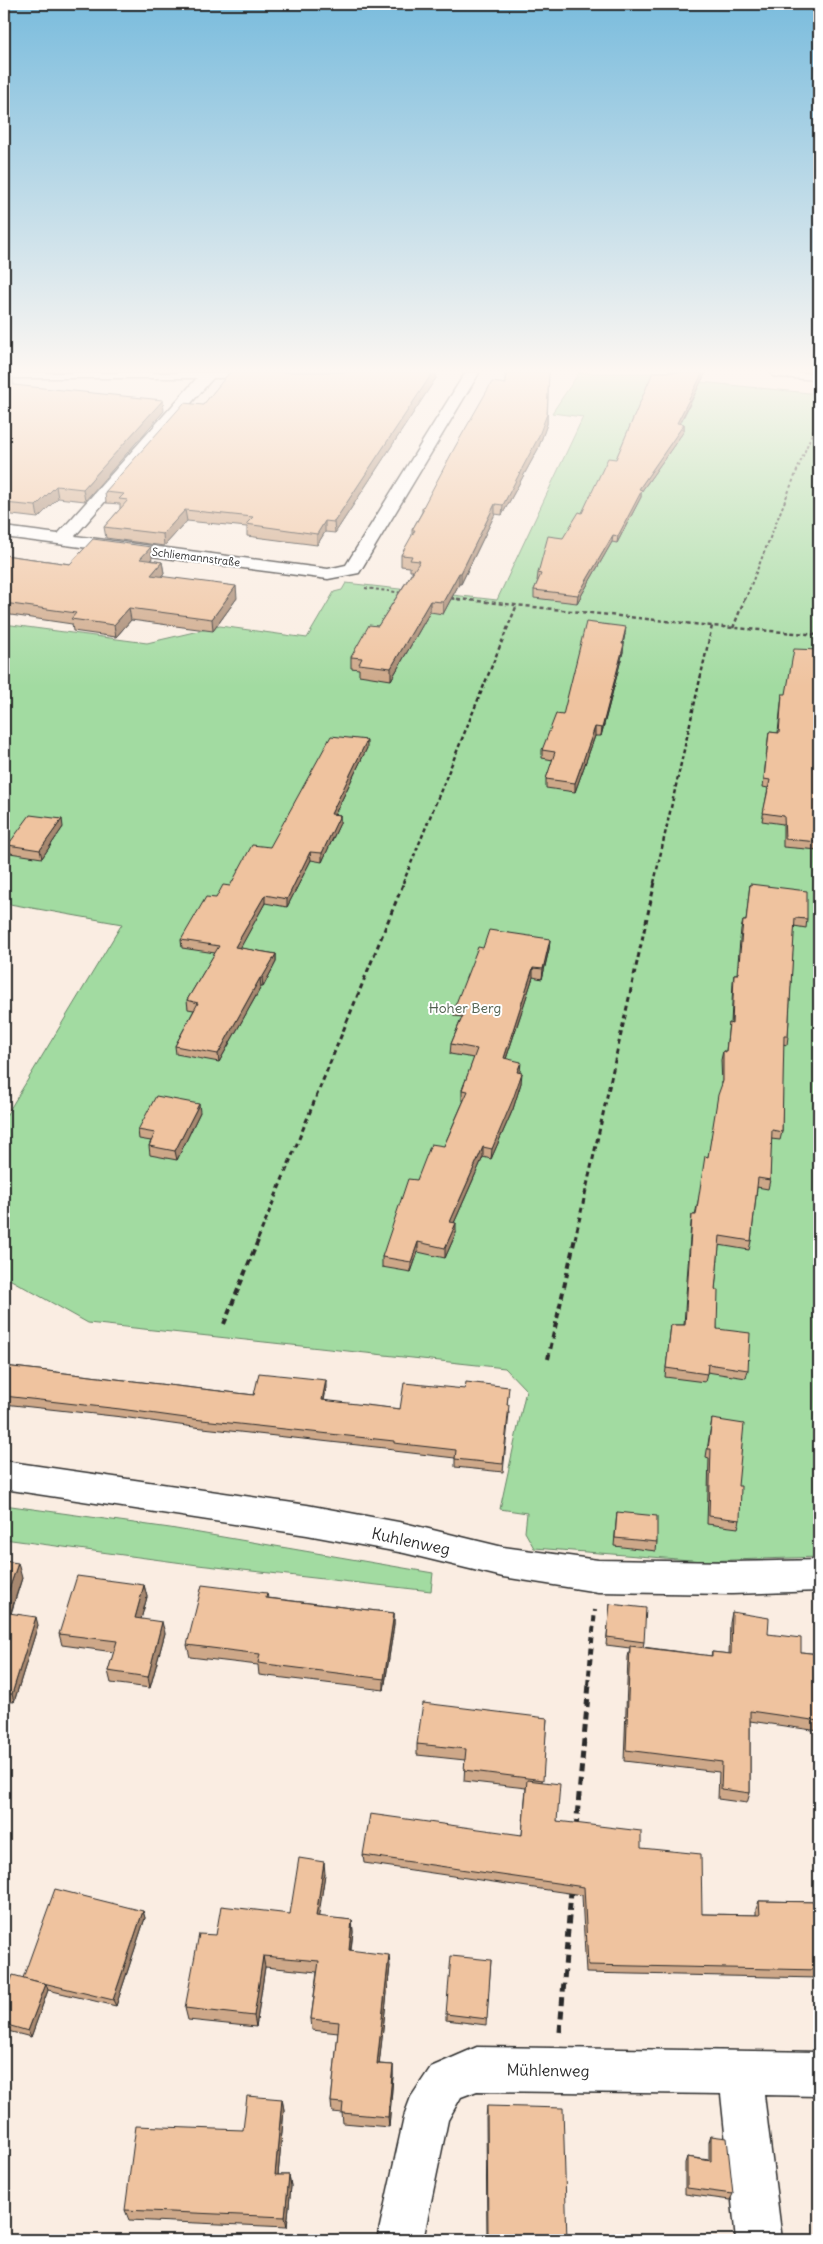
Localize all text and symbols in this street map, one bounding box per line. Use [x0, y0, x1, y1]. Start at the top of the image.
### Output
street label: Schliemannstraße [151, 545, 241, 569]
park label: Hoher Berg [429, 999, 501, 1017]
street label: Kuhlenweg [370, 1523, 452, 1559]
street label: Mühlenweg [506, 2059, 590, 2081]

